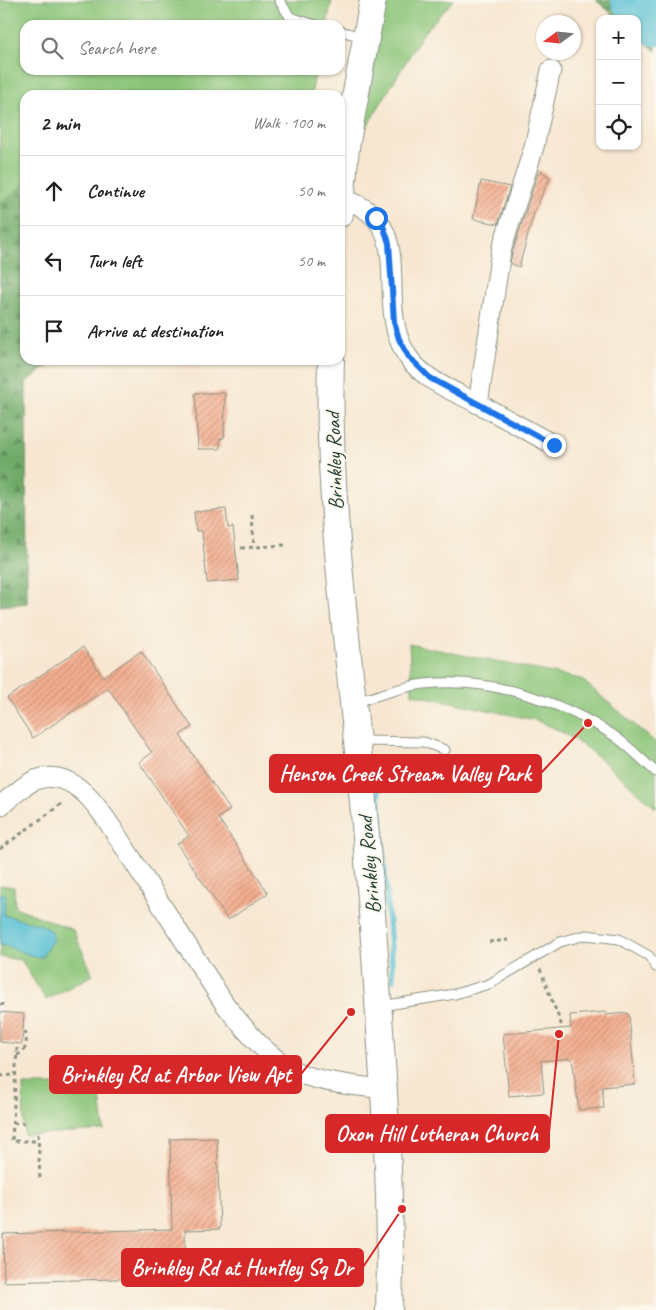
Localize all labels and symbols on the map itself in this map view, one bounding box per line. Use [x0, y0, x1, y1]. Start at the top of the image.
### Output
north arrow [536, 15, 581, 60]
route start [365, 207, 388, 230]
street label: Brinkley Road [319, 409, 349, 511]
route end [543, 434, 566, 457]
callout: Henson Creek Stream Valley Park [270, 755, 541, 792]
text: Henson Creek Stream Valley Park [279, 760, 533, 788]
street label: Brinkley Road [352, 812, 386, 915]
callout: Brinkley Rd at Arbor View Apt [50, 1056, 301, 1093]
text: Brinkley Rd at Arbor View Apt [61, 1061, 294, 1089]
callout: Oxon Hill Lutheran Church [326, 1115, 549, 1152]
text: Oxon Hill Lutheran Church [336, 1120, 539, 1148]
callout: Brinkley Rd at Huntley Sq Dr [122, 1249, 363, 1286]
text: Brinkley Rd at Huntley Sq Dr [131, 1254, 356, 1282]

